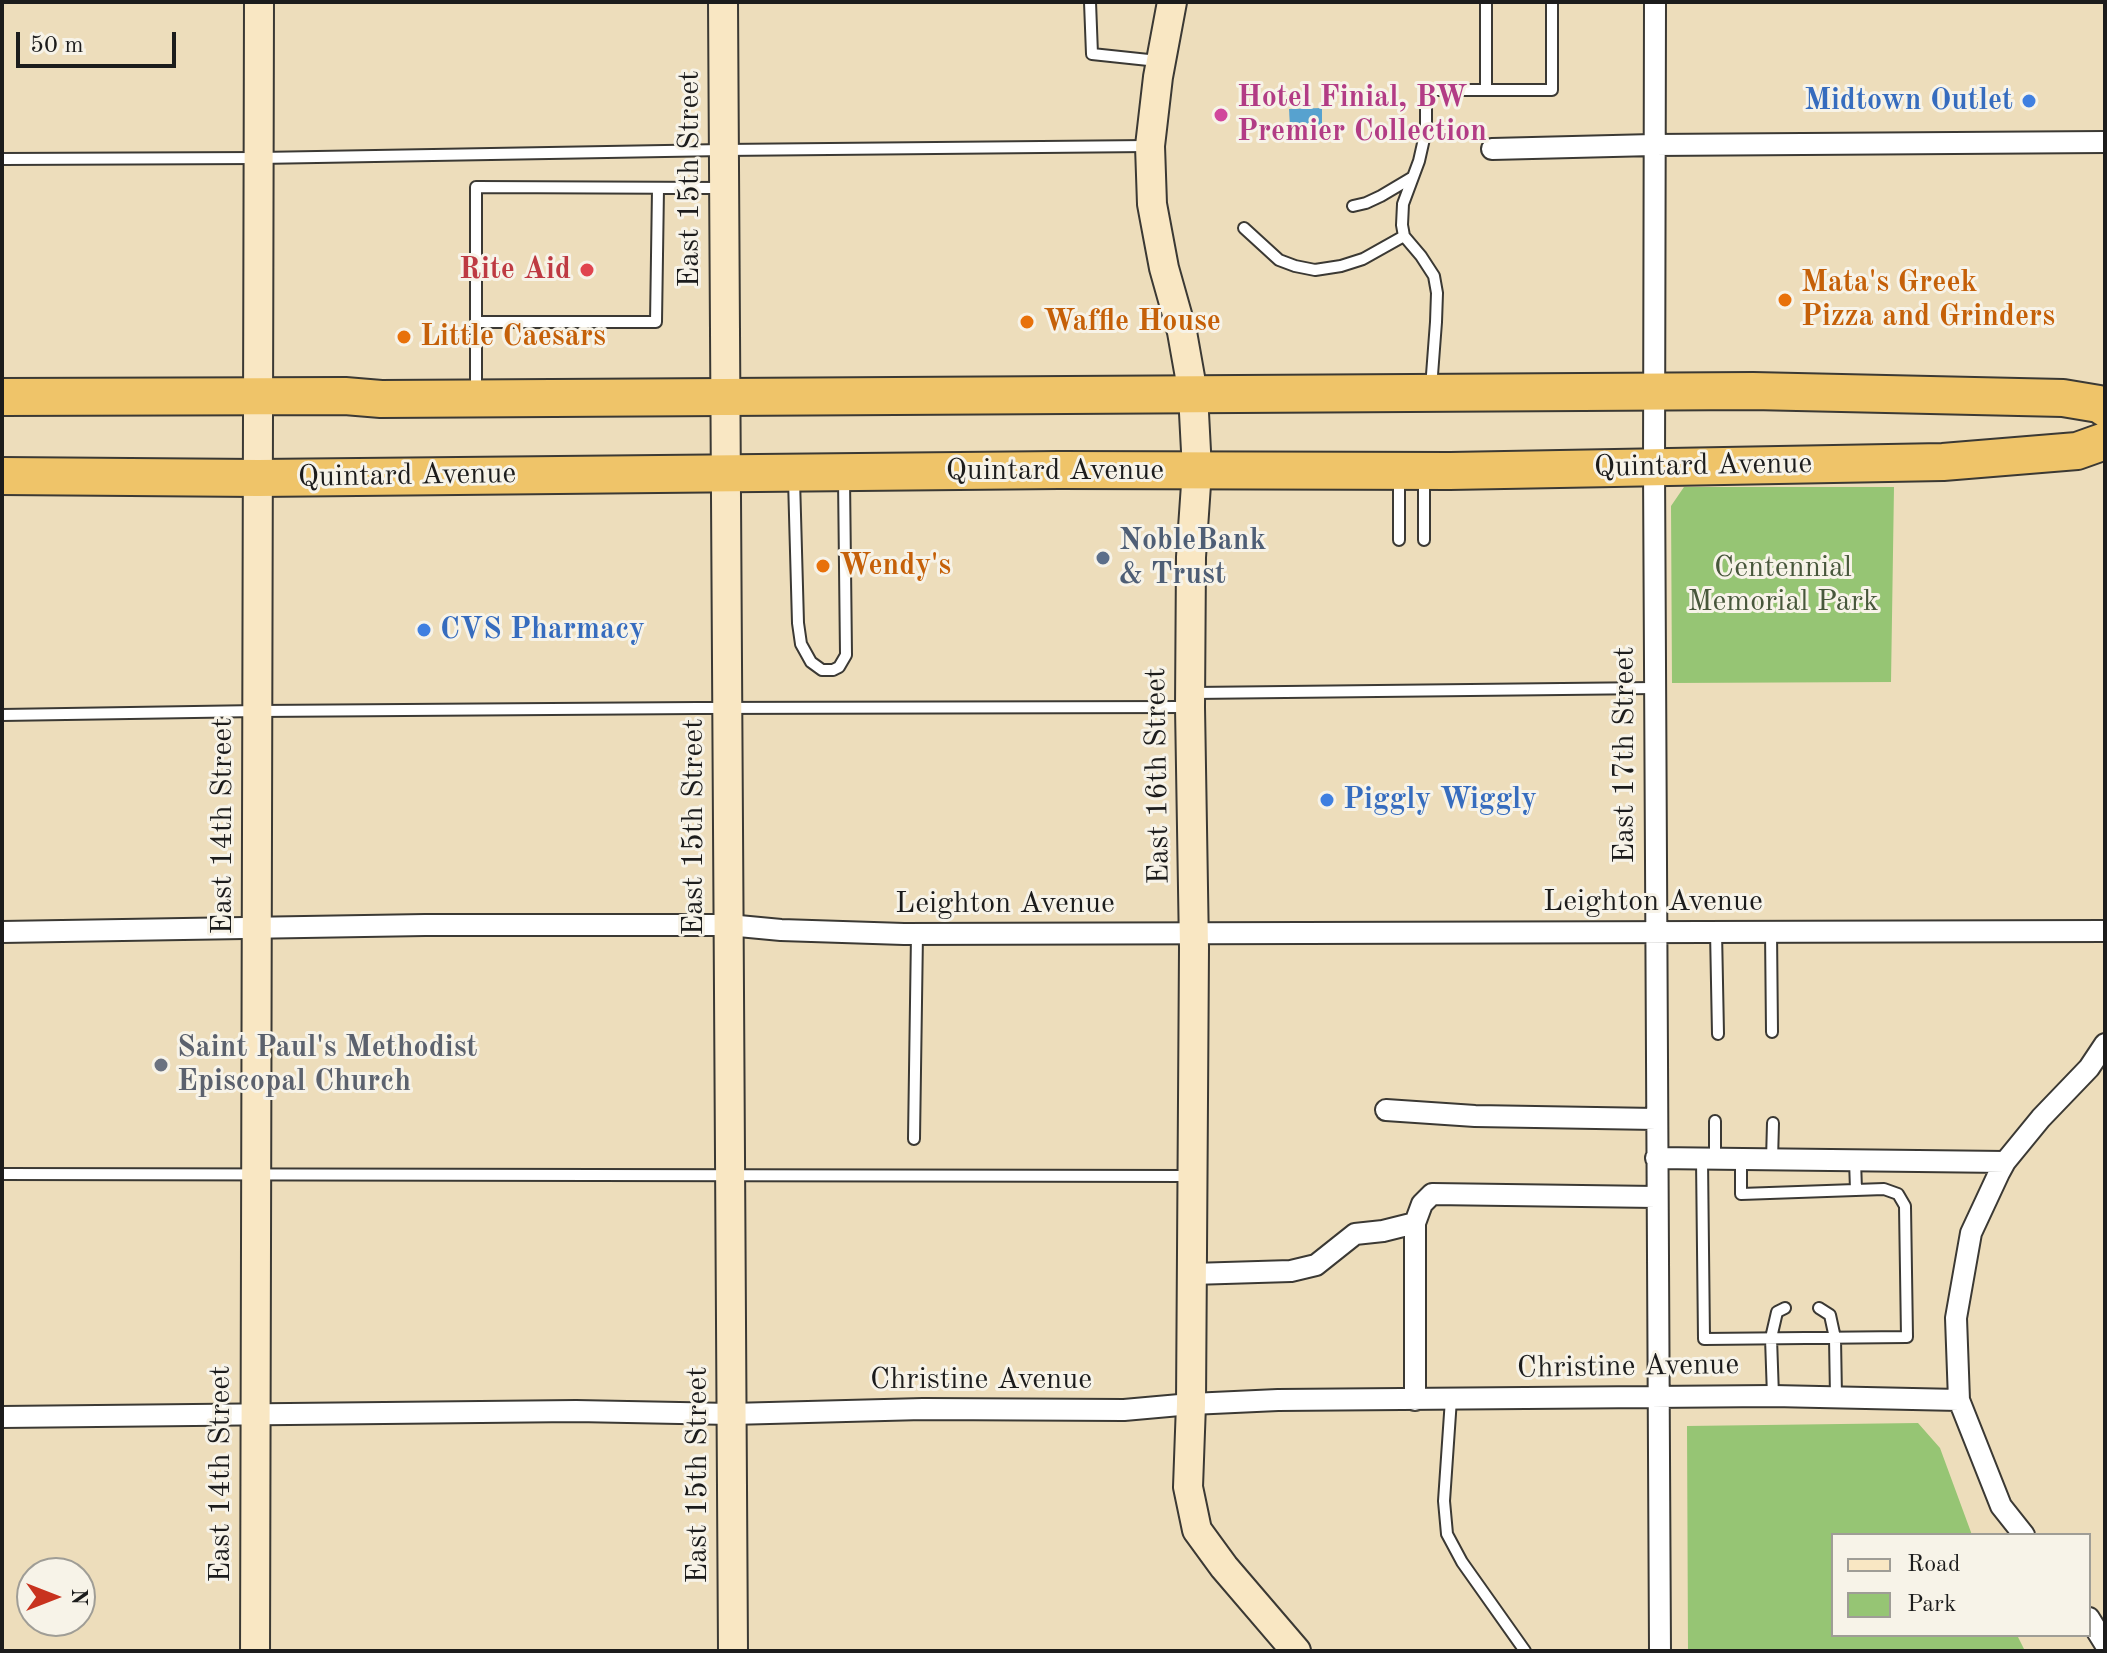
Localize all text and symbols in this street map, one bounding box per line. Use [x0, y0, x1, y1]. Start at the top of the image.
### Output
scale bar [20, 16, 180, 66]
text: 50 m [30, 34, 84, 58]
street label: East 15th Street [672, 71, 708, 287]
place label: Hotel Finial, BW Premier Collection [1237, 80, 1487, 150]
place label: Midtown Outlet [1804, 83, 2013, 119]
marker: Midtown Outlet [2020, 92, 2038, 110]
marker: Hotel Finial, BW Premier Collection [1212, 106, 1230, 124]
place label: Rite Aid [459, 252, 571, 288]
marker: Rite Aid [578, 261, 596, 279]
place label: Mata's Greek Pizza and Grinders [1801, 265, 2055, 336]
marker: Mata's Greek Pizza and Grinders [1776, 291, 1794, 309]
place label: Waffle House [1043, 304, 1221, 340]
marker: Waffle House [1018, 313, 1036, 331]
place label: Little Caesars [420, 319, 606, 355]
marker: Little Caesars [395, 328, 413, 346]
street label: Quintard Avenue [1594, 446, 1812, 486]
street label: Quintard Avenue [946, 453, 1164, 489]
street label: Quintard Avenue [298, 456, 516, 496]
place label: NobleBank & Trust [1119, 523, 1266, 594]
place label: Wendy's [839, 548, 951, 584]
marker: NobleBank & Trust [1094, 549, 1112, 567]
park label: Centennial Memorial Park [1687, 550, 1879, 620]
marker: Wendy's [814, 557, 832, 575]
place label: CVS Pharmacy [440, 612, 645, 648]
marker: CVS Pharmacy [415, 621, 433, 639]
street label: East 17th Street [1607, 647, 1643, 863]
street label: East 16th Street [1138, 667, 1178, 885]
street label: East 14th Street [205, 718, 241, 934]
street label: East 15th Street [676, 719, 712, 935]
place label: Piggly Wiggly [1343, 782, 1537, 818]
marker: Piggly Wiggly [1318, 791, 1336, 809]
street label: Leighton Avenue [1543, 884, 1763, 920]
street label: Leighton Avenue [895, 886, 1115, 922]
place label: Saint Paul's Methodist Episcopal Church [177, 1030, 477, 1100]
marker: Saint Paul's Methodist Episcopal Church [152, 1056, 170, 1074]
street label: Christine Avenue [1517, 1347, 1739, 1387]
street label: Christine Avenue [870, 1362, 1092, 1398]
street label: East 14th Street [203, 1366, 239, 1582]
street label: East 15th Street [680, 1367, 716, 1583]
legend [1831, 1533, 2091, 1637]
text: Road [1907, 1553, 1960, 1577]
north arrow [16, 1557, 96, 1637]
text: N [67, 1589, 89, 1605]
text: Park [1907, 1593, 1956, 1617]

